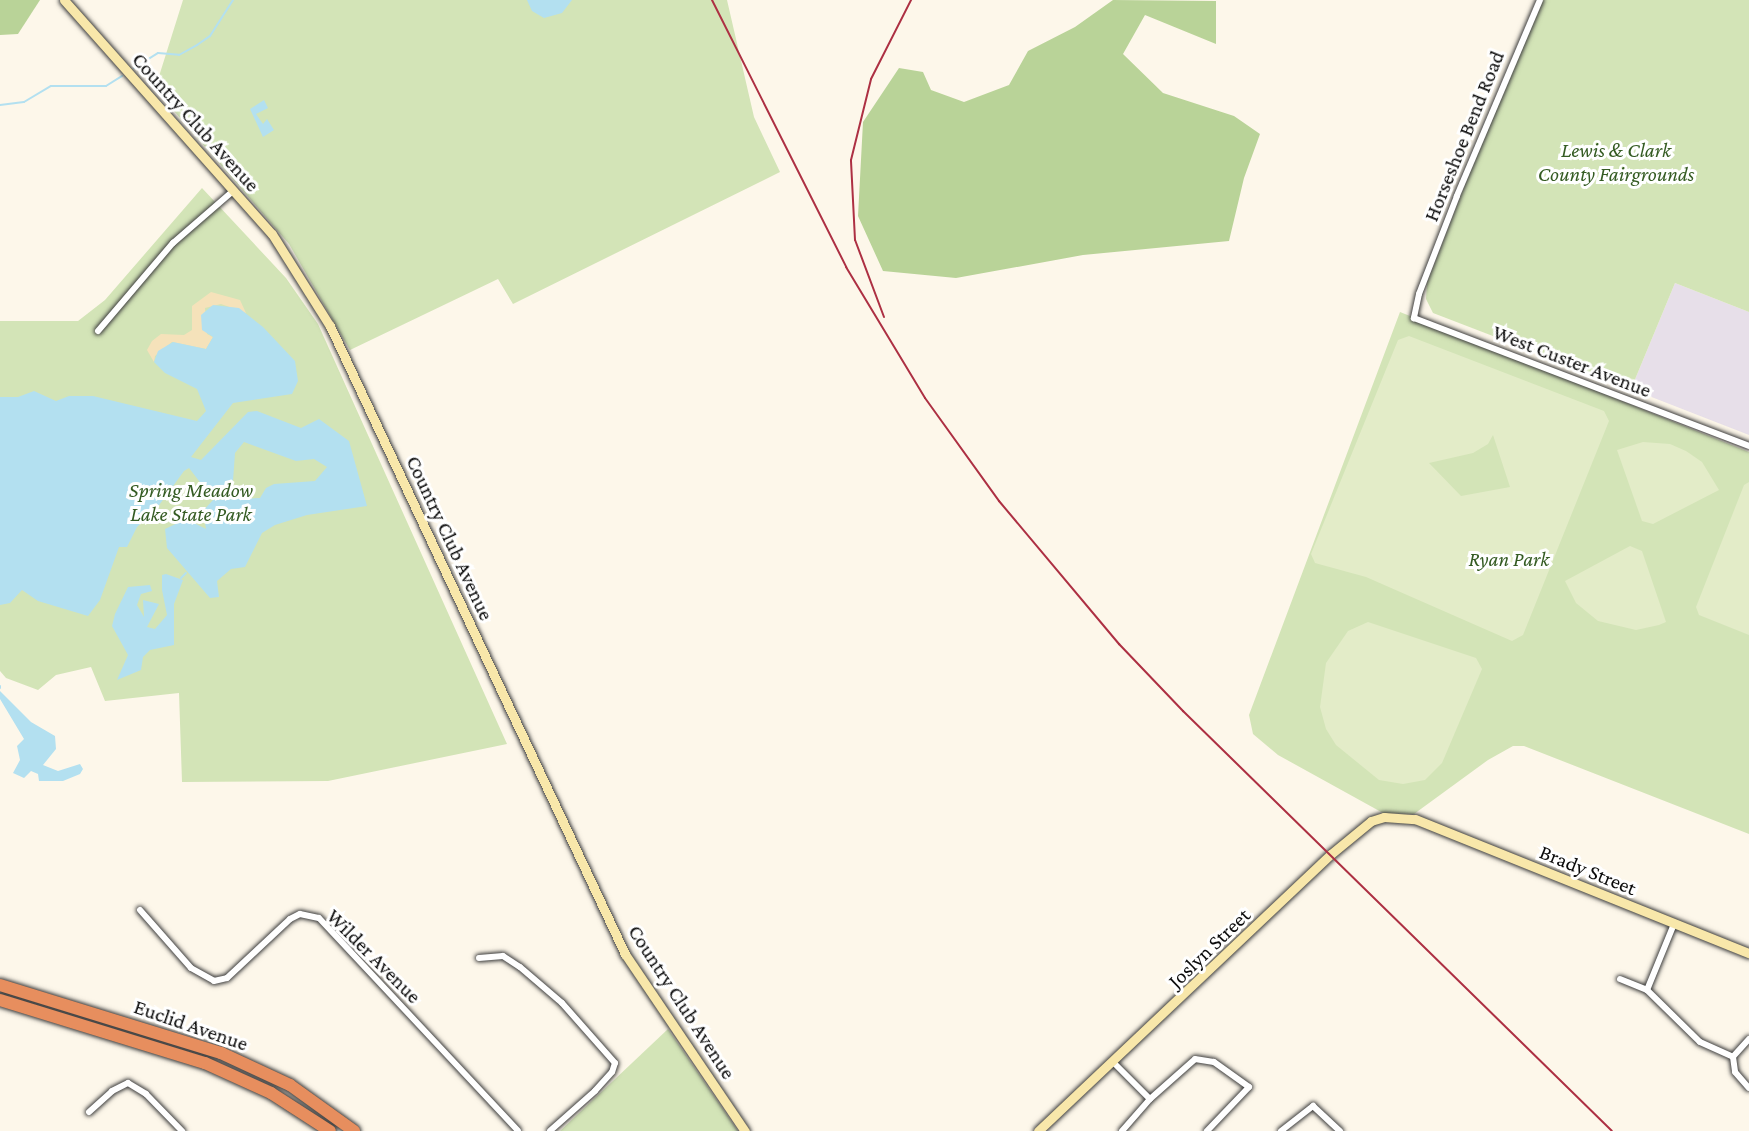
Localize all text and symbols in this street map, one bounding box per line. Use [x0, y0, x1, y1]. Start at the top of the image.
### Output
street label: Country Club Avenue [127, 47, 265, 197]
street label: Horseshoe Bend Road [1418, 47, 1510, 225]
park label: Lewis & Clark County Fairgrounds [1538, 137, 1694, 187]
street label: West Custer Avenue [1489, 319, 1655, 403]
street label: Country Club Avenue [401, 452, 499, 624]
park label: Spring Meadow Lake State Park [129, 477, 253, 527]
park label: Ryan Park [1469, 546, 1549, 572]
street label: Brady Street [1536, 839, 1640, 901]
street label: Wilder Avenue [321, 903, 427, 1009]
street label: Joslyn Street [1163, 903, 1255, 993]
street label: Country Club Avenue [623, 920, 741, 1084]
street label: Euclid Avenue [131, 994, 251, 1056]

